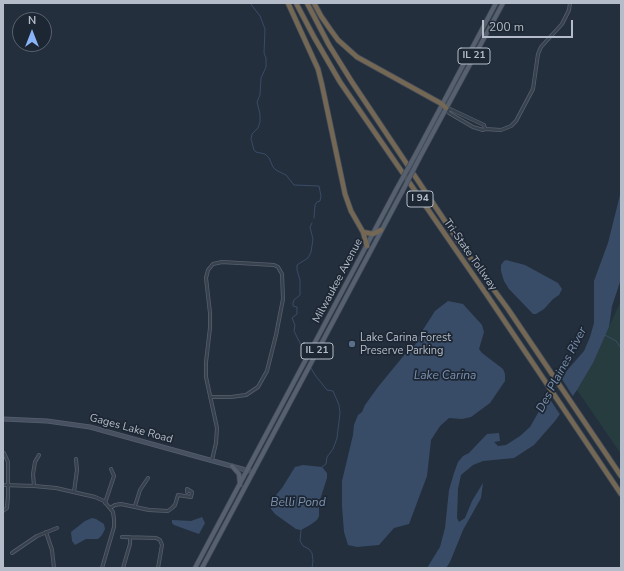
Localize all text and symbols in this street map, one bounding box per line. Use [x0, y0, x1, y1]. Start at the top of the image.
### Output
north arrow [12, 12, 52, 52]
scale bar [484, 12, 575, 38]
text: N [28, 13, 36, 28]
text: 200 m [489, 19, 524, 35]
road number: IL 21 [458, 48, 490, 64]
road number: I 94 [407, 191, 433, 207]
street label: Tri-State Tollway [440, 217, 500, 293]
street label: Milwaukee Avenue [310, 237, 366, 325]
water label: Des Plaines River [534, 325, 590, 415]
place label: Lake Carina Forest Preserve Parking [360, 331, 451, 357]
marker: Lake Carina Forest Preserve Parking [347, 339, 357, 349]
road number: IL 21 [301, 343, 333, 359]
water label: Lake Carina [414, 369, 476, 383]
street label: Gages Lake Road [88, 412, 174, 446]
water label: Belli Pond [270, 496, 326, 510]

